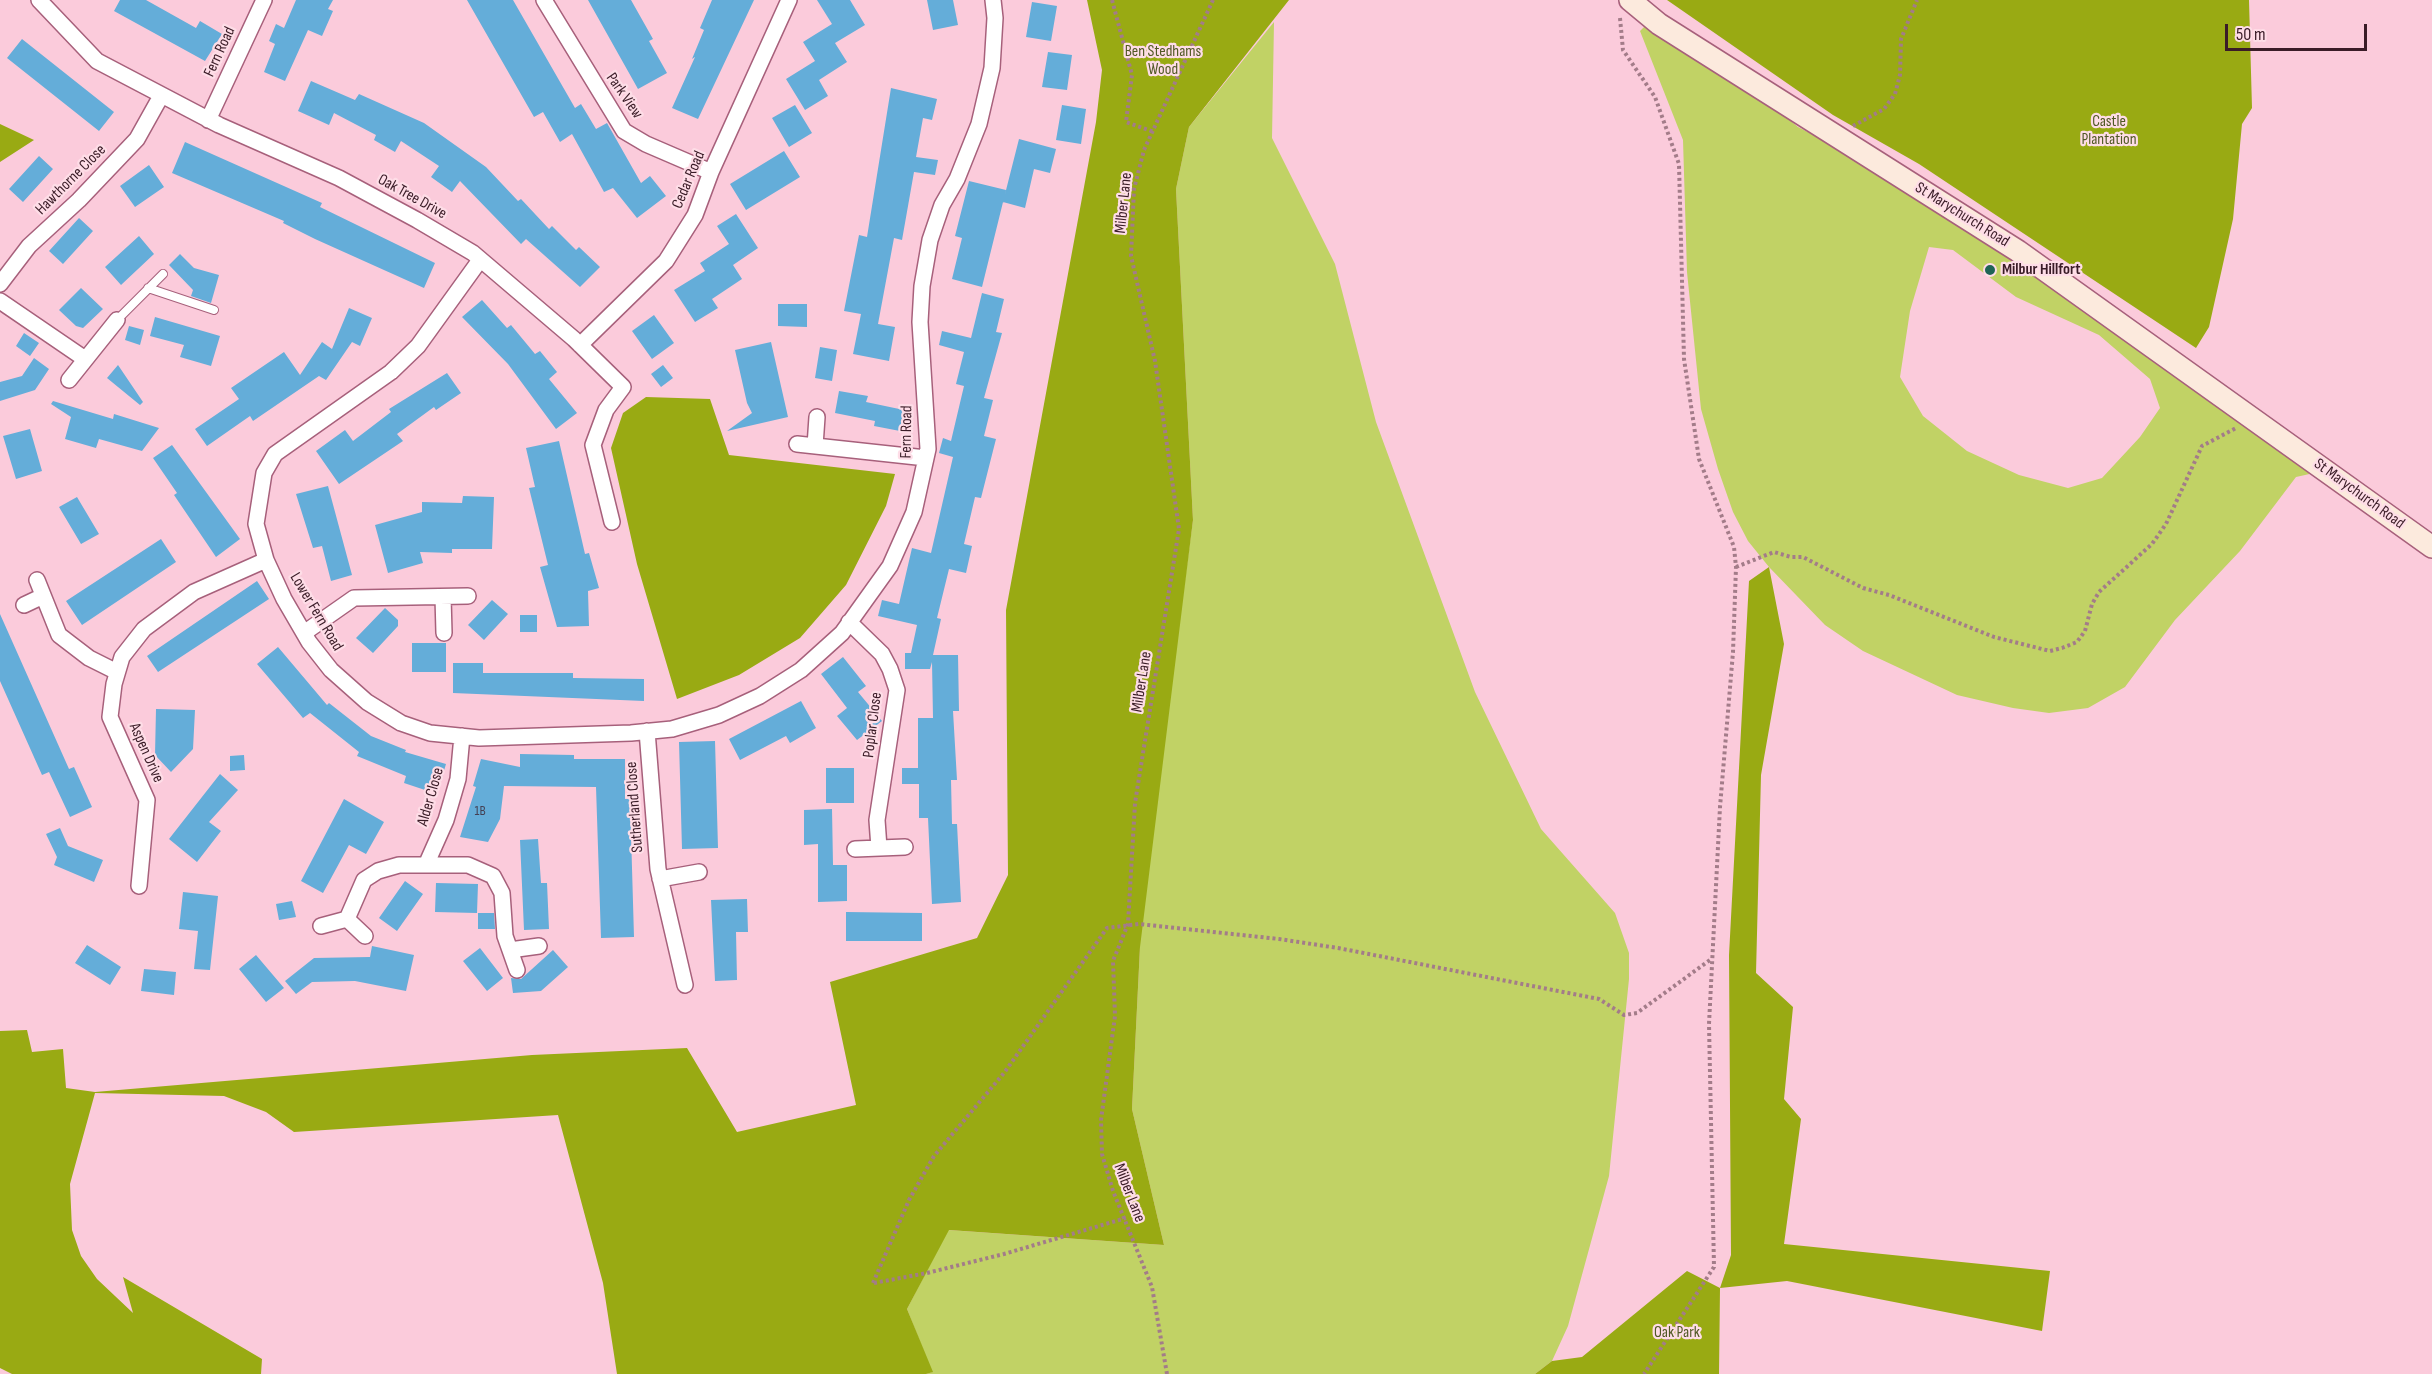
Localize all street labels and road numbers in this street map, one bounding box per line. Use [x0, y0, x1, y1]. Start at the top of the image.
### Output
street label: Fern Road [200, 24, 240, 80]
street label: Park View [601, 69, 647, 123]
street label: Hawthorne Close [32, 141, 110, 219]
street label: Cedar Road [668, 148, 710, 212]
street label: Oak Tree Drive [374, 170, 450, 224]
street label: Milber Lane [1111, 172, 1137, 234]
street label: St Marychurch Road [1911, 178, 2013, 252]
street label: Fern Road [897, 405, 917, 459]
street label: St Marychurch Road [2310, 455, 2408, 533]
street label: Lower Fern Road [285, 569, 347, 655]
street label: Milber Lane [1128, 650, 1156, 714]
street label: Poplar Close [859, 691, 887, 759]
street label: Aspen Drive [124, 720, 168, 786]
street label: Sutherland Close [622, 761, 648, 853]
street label: Alder Close [414, 766, 448, 828]
street label: Milber Lane [1109, 1161, 1149, 1225]

